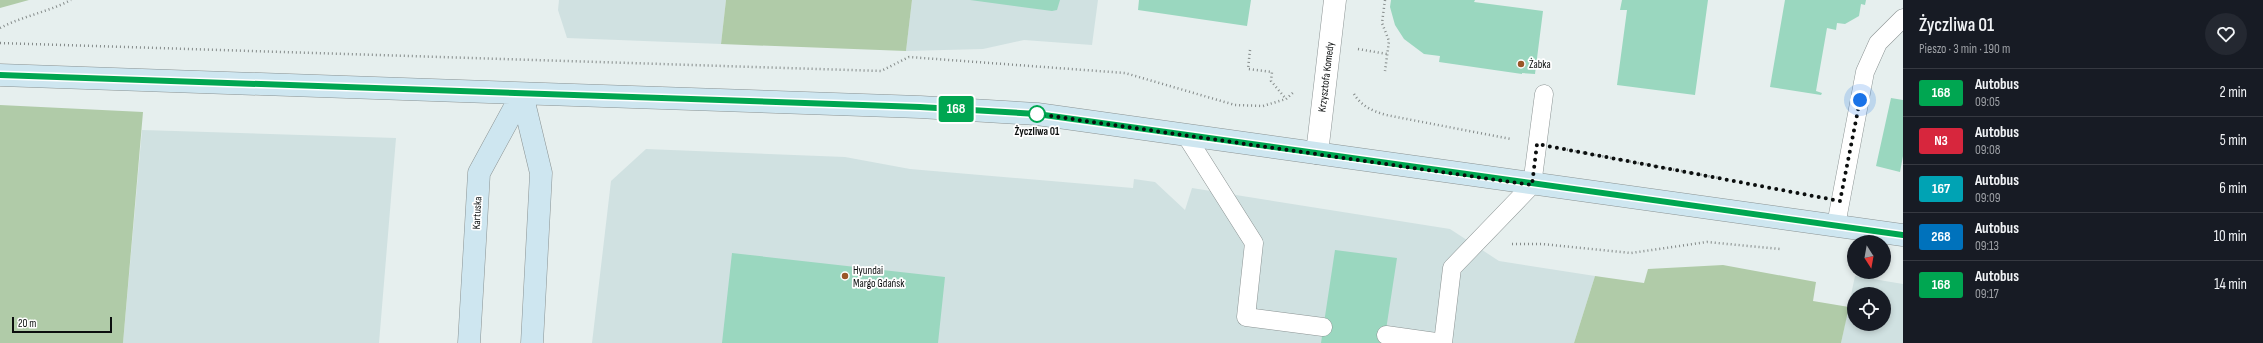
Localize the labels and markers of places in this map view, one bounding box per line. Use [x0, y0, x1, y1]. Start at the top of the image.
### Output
place label: Żabka [1529, 57, 1551, 71]
marker: Żabka [1516, 59, 1526, 69]
marker: Życzliwa 01 [1028, 105, 1046, 123]
place label: Życzliwa 01 [1015, 125, 1060, 138]
place label: Hyundai Margo Gdańsk [853, 264, 905, 290]
marker: Hyundai Margo Gdańsk [840, 271, 850, 281]

